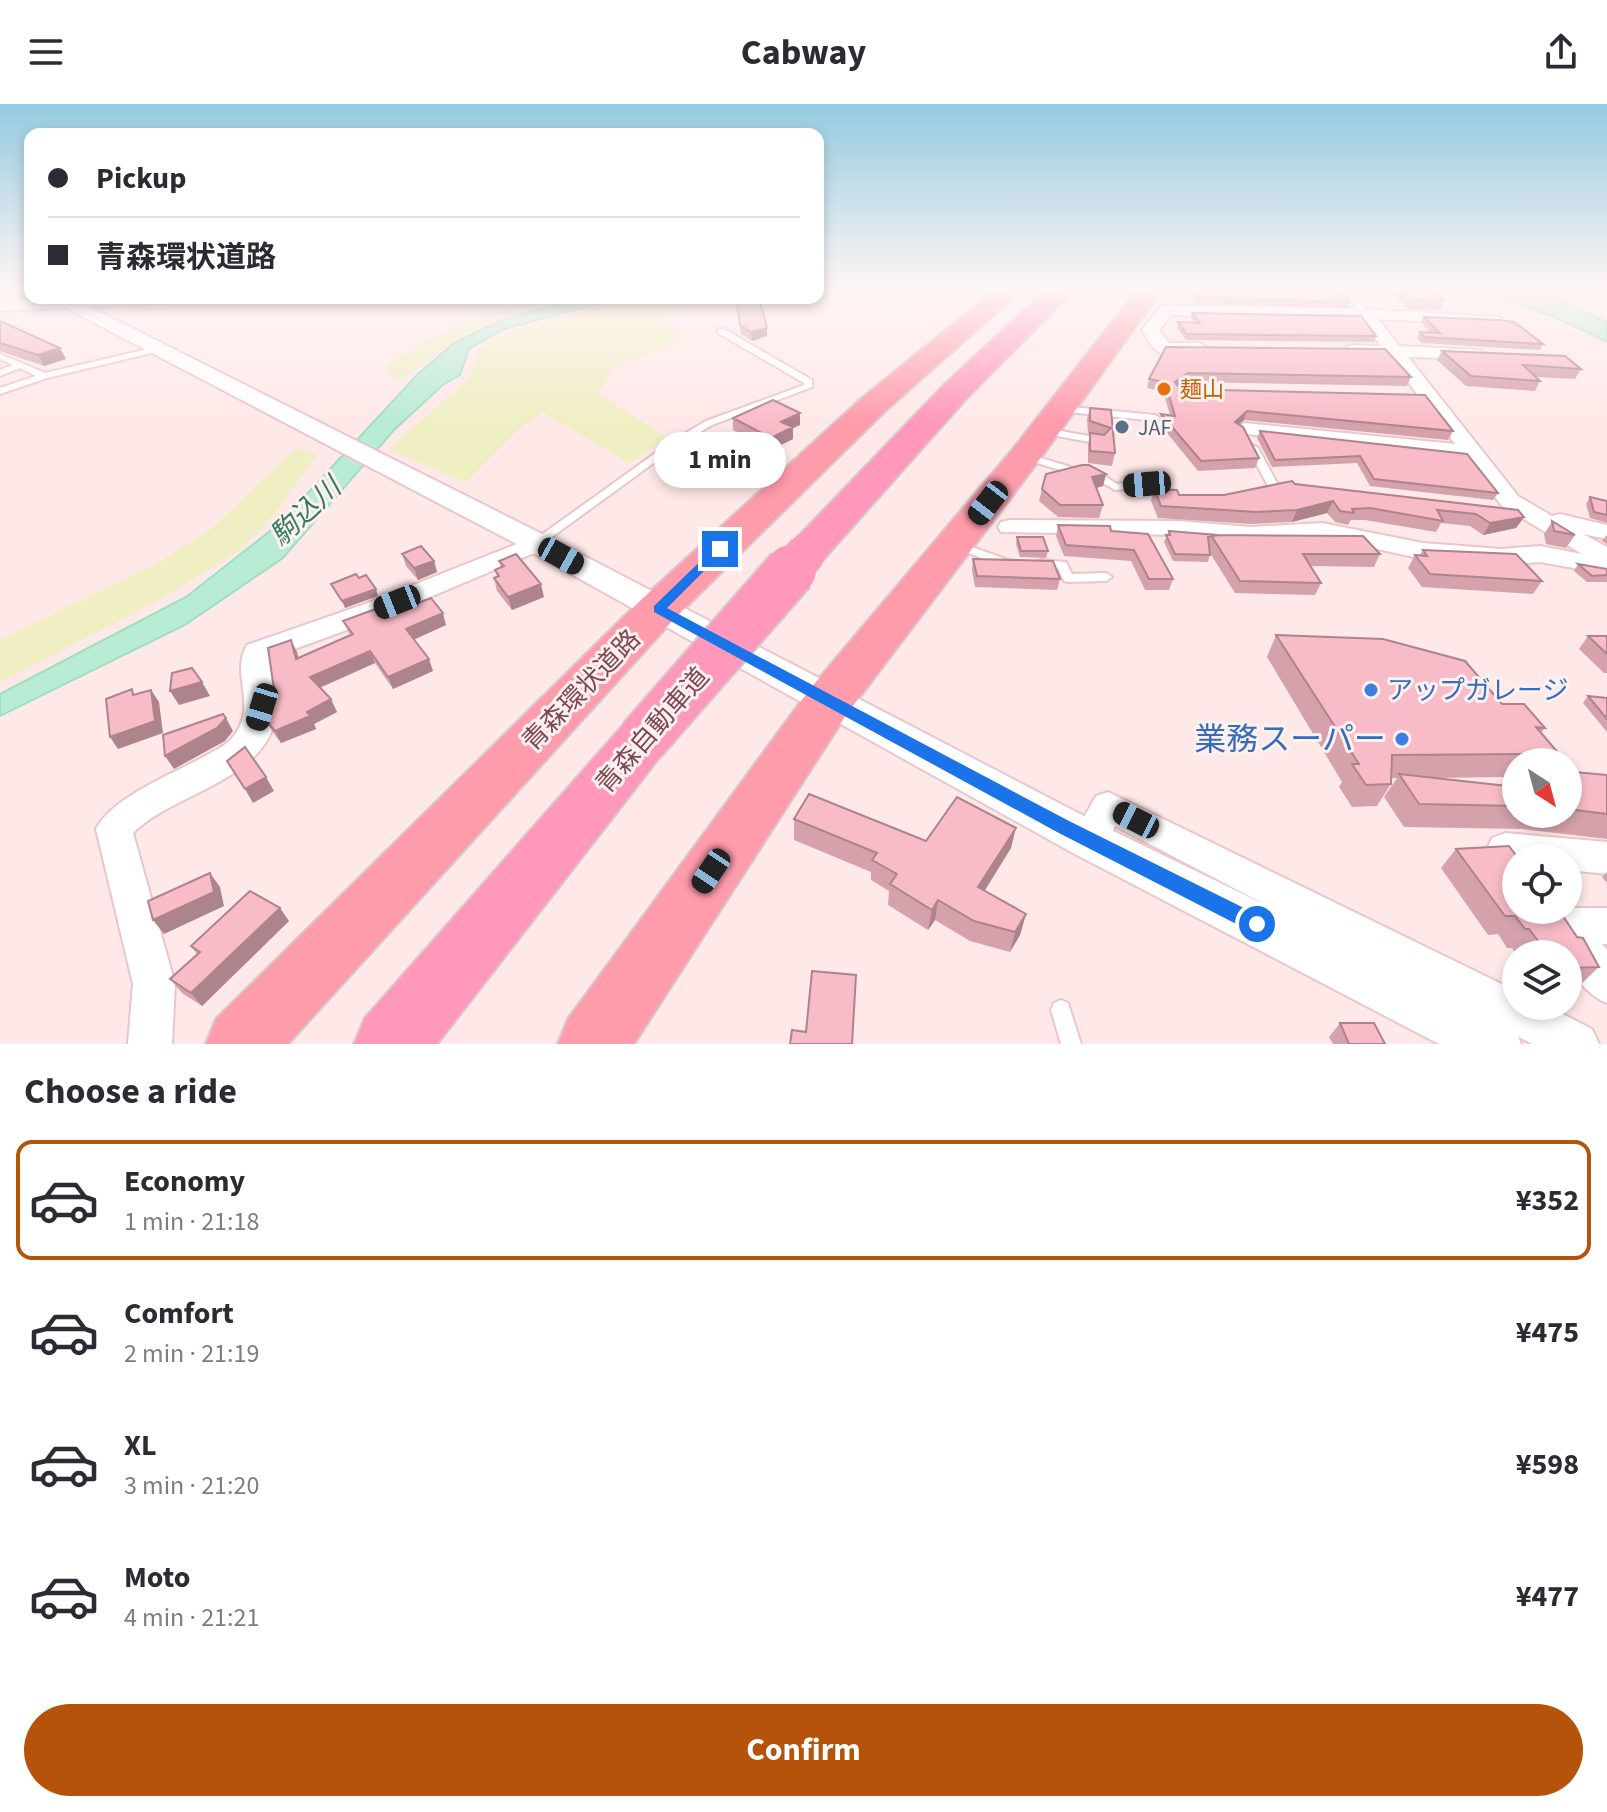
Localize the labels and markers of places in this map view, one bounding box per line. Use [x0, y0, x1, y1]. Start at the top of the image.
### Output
place label: 麺山 [1180, 374, 1224, 406]
marker: 麺山 [1155, 380, 1173, 398]
place label: JAF [1138, 412, 1171, 444]
marker: JAF [1113, 418, 1131, 436]
place label: アップガレージ [1387, 672, 1568, 709]
marker: アップガレージ [1362, 681, 1380, 699]
place label: 業務スーパー [1194, 717, 1386, 763]
marker: 業務スーパー [1393, 730, 1411, 748]

